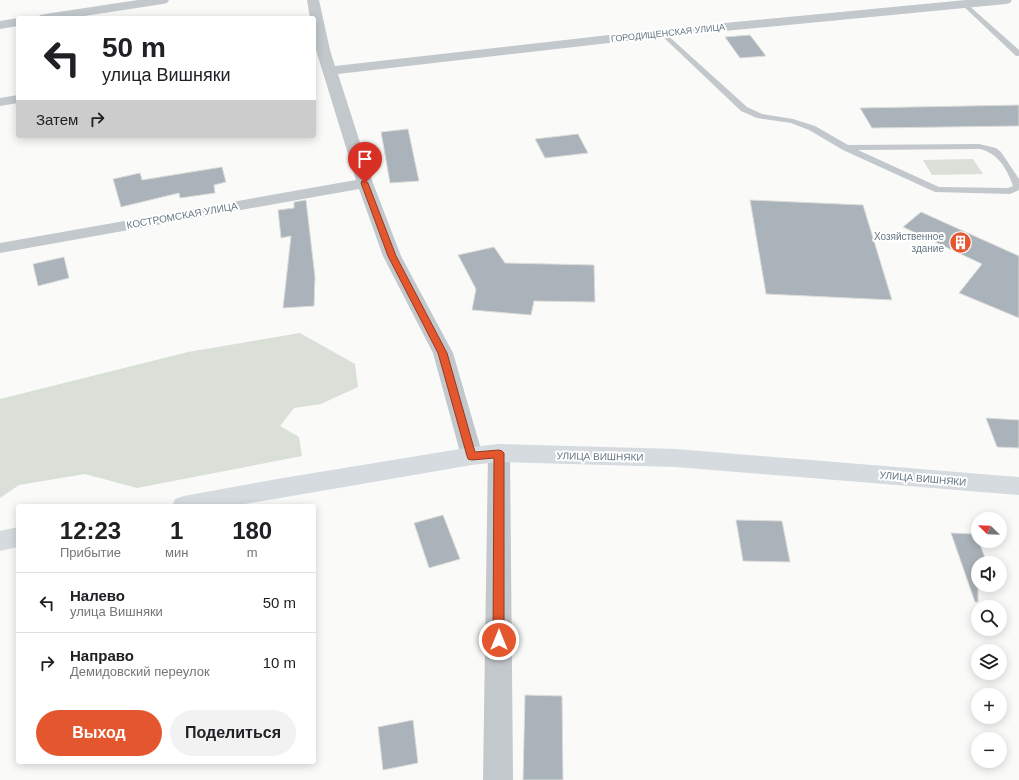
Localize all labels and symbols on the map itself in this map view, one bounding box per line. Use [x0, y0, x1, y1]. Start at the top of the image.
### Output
street label: ГОРОДИЩЕНСКАЯ УЛИЦА [610, 22, 726, 44]
pin [348, 142, 382, 183]
street label: КОСТРОМСКАЯ УЛИЦА [126, 200, 239, 231]
building icon: Хозяйственное здание [947, 229, 973, 255]
place label: Хозяйственное здание [874, 231, 944, 254]
street label: УЛИЦА ВИШНЯКИ [556, 450, 644, 463]
street label: УЛИЦА ВИШНЯКИ [879, 469, 967, 488]
north arrow [971, 512, 1007, 548]
position arrow [478, 619, 520, 661]

